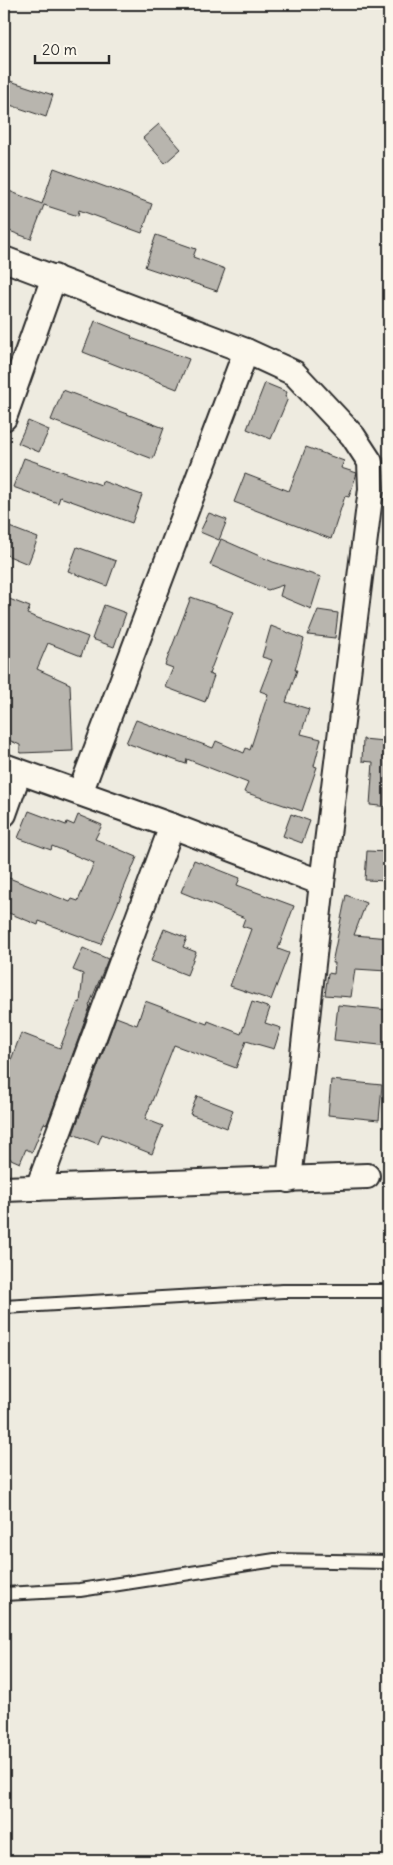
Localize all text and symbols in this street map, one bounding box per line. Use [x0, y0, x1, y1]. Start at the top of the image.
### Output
scale bar [35, 32, 109, 64]
text: 20 m [42, 40, 77, 59]

